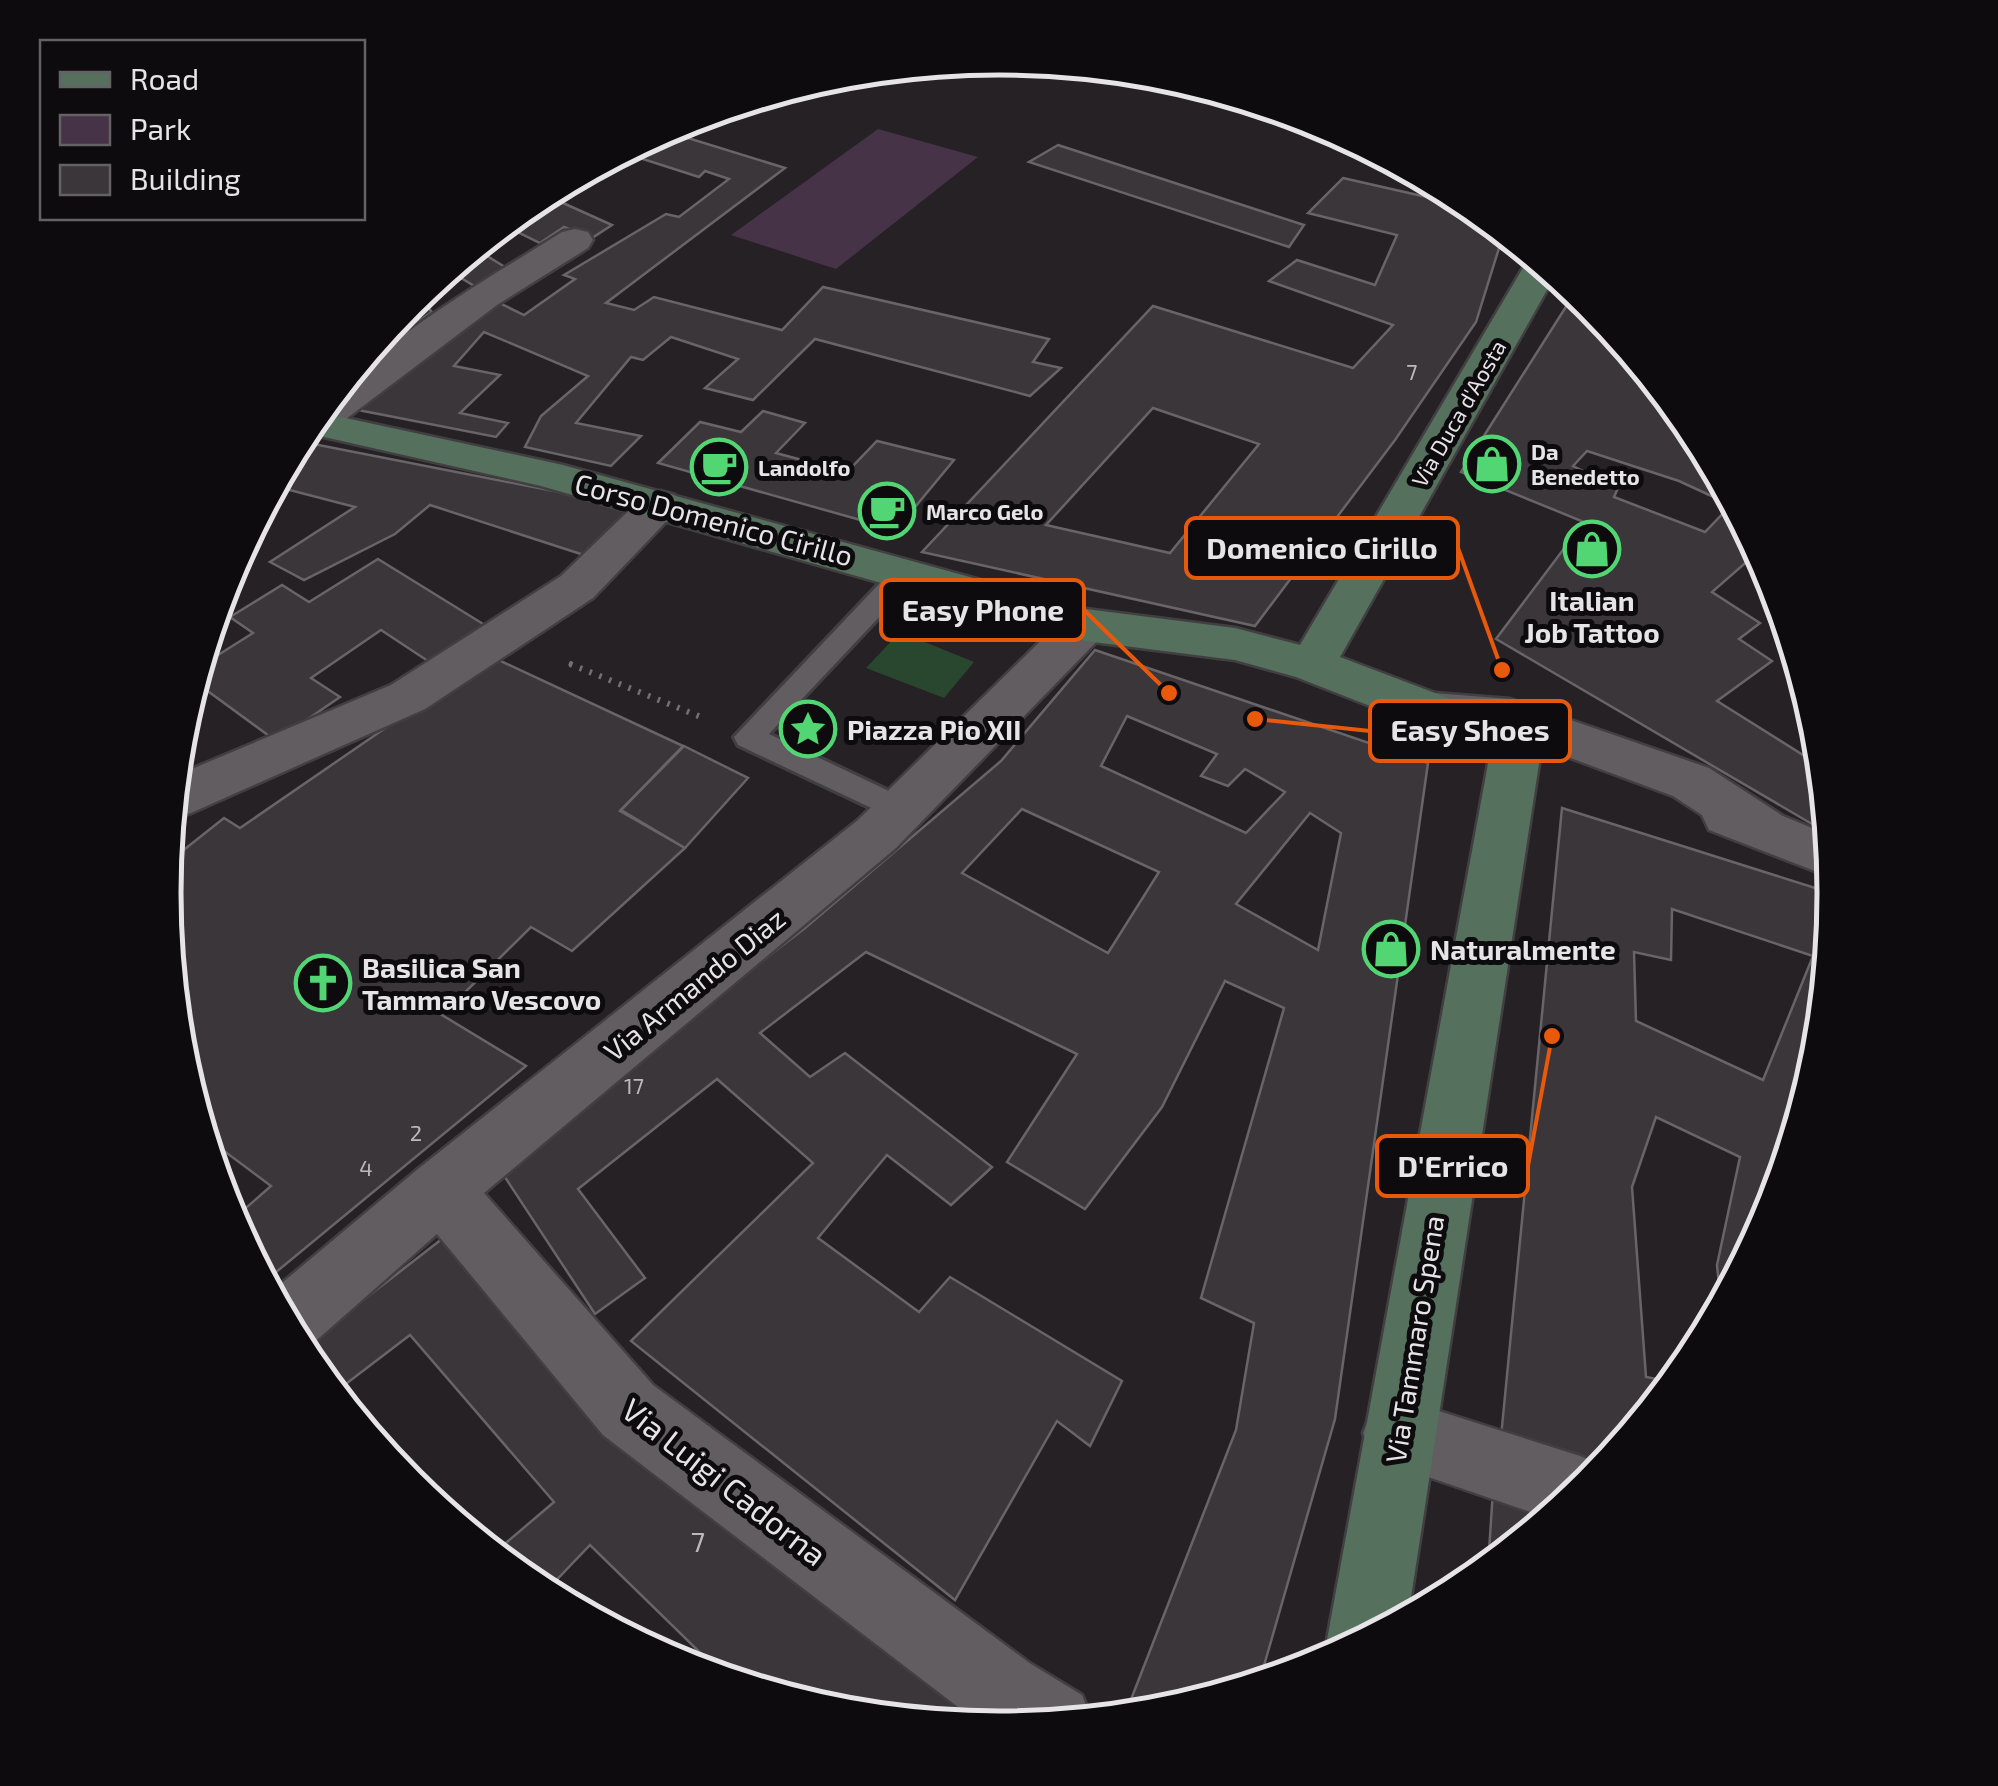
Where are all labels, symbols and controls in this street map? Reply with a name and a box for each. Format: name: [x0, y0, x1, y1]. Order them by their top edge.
legend: [40, 40, 365, 220]
text: Road: [130, 60, 199, 96]
text: Park: [130, 110, 191, 146]
text: Building: [130, 160, 241, 196]
street label: Via Duca d'Aosta: [1406, 335, 1510, 491]
house number: 7: [1406, 358, 1418, 384]
shop icon: Da Benedetto: [1462, 434, 1522, 494]
cafe icon: Landolfo: [689, 437, 749, 497]
place label: Da Benedetto: [1531, 438, 1640, 489]
place label: Landolfo: [758, 454, 850, 480]
street label: Corso Domenico Cirillo: [571, 466, 857, 572]
cafe icon: Marco Gelo: [857, 481, 917, 541]
place label: Marco Gelo: [926, 498, 1044, 524]
callout: Domenico Cirillo: [1186, 518, 1458, 578]
shop icon: Italian Job Tattoo: [1562, 519, 1622, 579]
text: Domenico Cirillo: [1206, 529, 1438, 565]
callout: Easy Phone: [881, 580, 1084, 640]
place label: Italian Job Tattoo: [1524, 583, 1660, 649]
text: Easy Phone: [902, 591, 1064, 628]
place icon: Piazza Pio XII: [778, 699, 838, 759]
callout: Easy Shoes: [1370, 701, 1570, 761]
text: Easy Shoes: [1390, 711, 1550, 748]
place label: Piazza Pio XII: [847, 712, 1021, 746]
street label: Via Armando Diaz: [597, 901, 791, 1067]
shop icon: Naturalmente: [1361, 919, 1421, 979]
place label: Naturalmente: [1430, 932, 1616, 966]
place label: Basilica San Tammaro Vescovo: [362, 950, 601, 1016]
church icon: Basilica San Tammaro Vescovo: [293, 953, 353, 1013]
house number: 17: [624, 1072, 644, 1098]
house number: 2: [410, 1119, 422, 1145]
callout: D'Errico: [1377, 1136, 1528, 1196]
text: D'Errico: [1398, 1147, 1508, 1183]
house number: 4: [359, 1154, 373, 1180]
street label: Via Tammaro Spena: [1378, 1213, 1450, 1465]
street label: Via Luigi Cadorna: [615, 1389, 835, 1573]
house number: 7: [691, 1524, 705, 1558]

